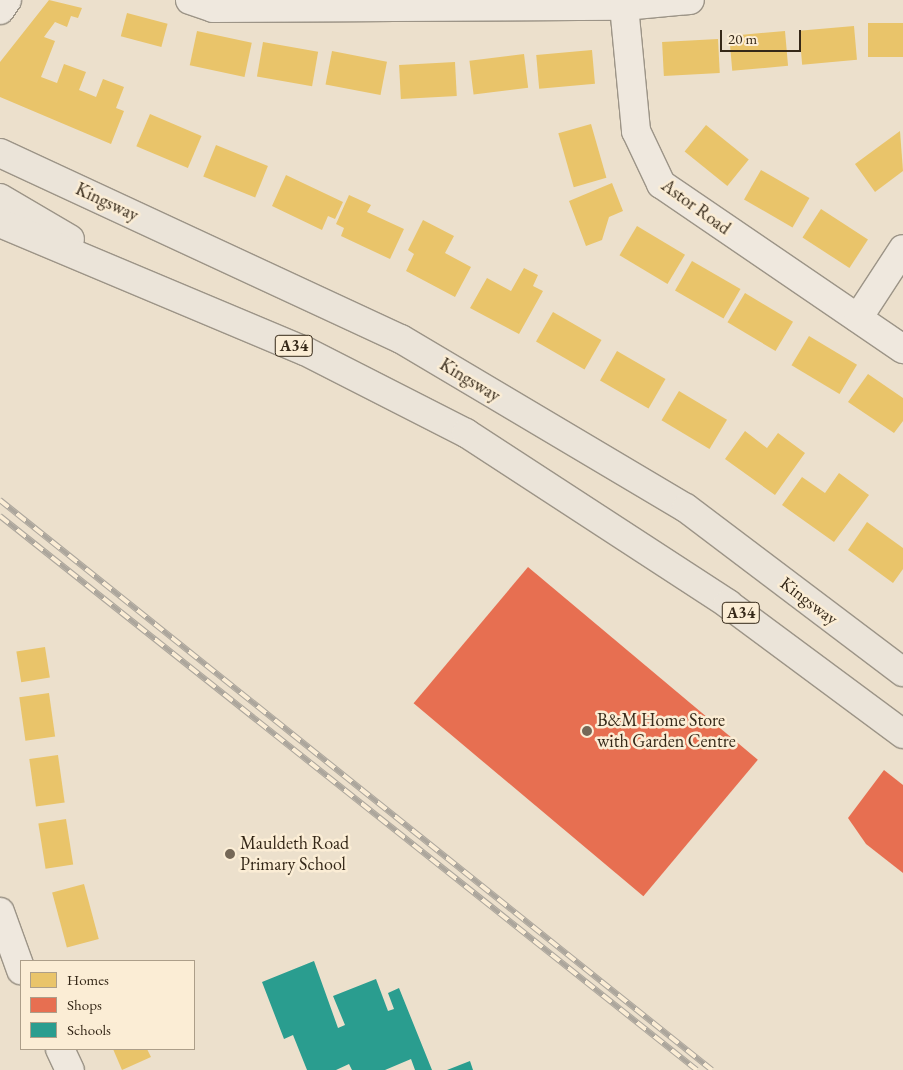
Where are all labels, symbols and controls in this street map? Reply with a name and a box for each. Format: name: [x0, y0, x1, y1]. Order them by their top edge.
scale bar: [723, 20, 804, 52]
text: 20 m: [728, 29, 757, 48]
street label: Astor Road: [657, 175, 735, 239]
street label: Kingsway: [72, 178, 142, 226]
road number: A34: [274, 332, 314, 360]
street label: Kingsway: [436, 354, 504, 406]
street label: Kingsway: [776, 572, 842, 630]
road number: A34: [721, 600, 761, 626]
place label: B&M Home Store with Garden Centre: [597, 710, 736, 752]
marker: B&M Home Store with Garden Centre: [581, 725, 593, 737]
place label: Mauldeth Road Primary School: [240, 833, 349, 876]
marker: Mauldeth Road Primary School: [224, 848, 236, 860]
legend: [20, 960, 195, 1050]
text: Homes: [67, 970, 109, 989]
text: Shops: [67, 995, 102, 1014]
text: Schools: [67, 1020, 111, 1039]

